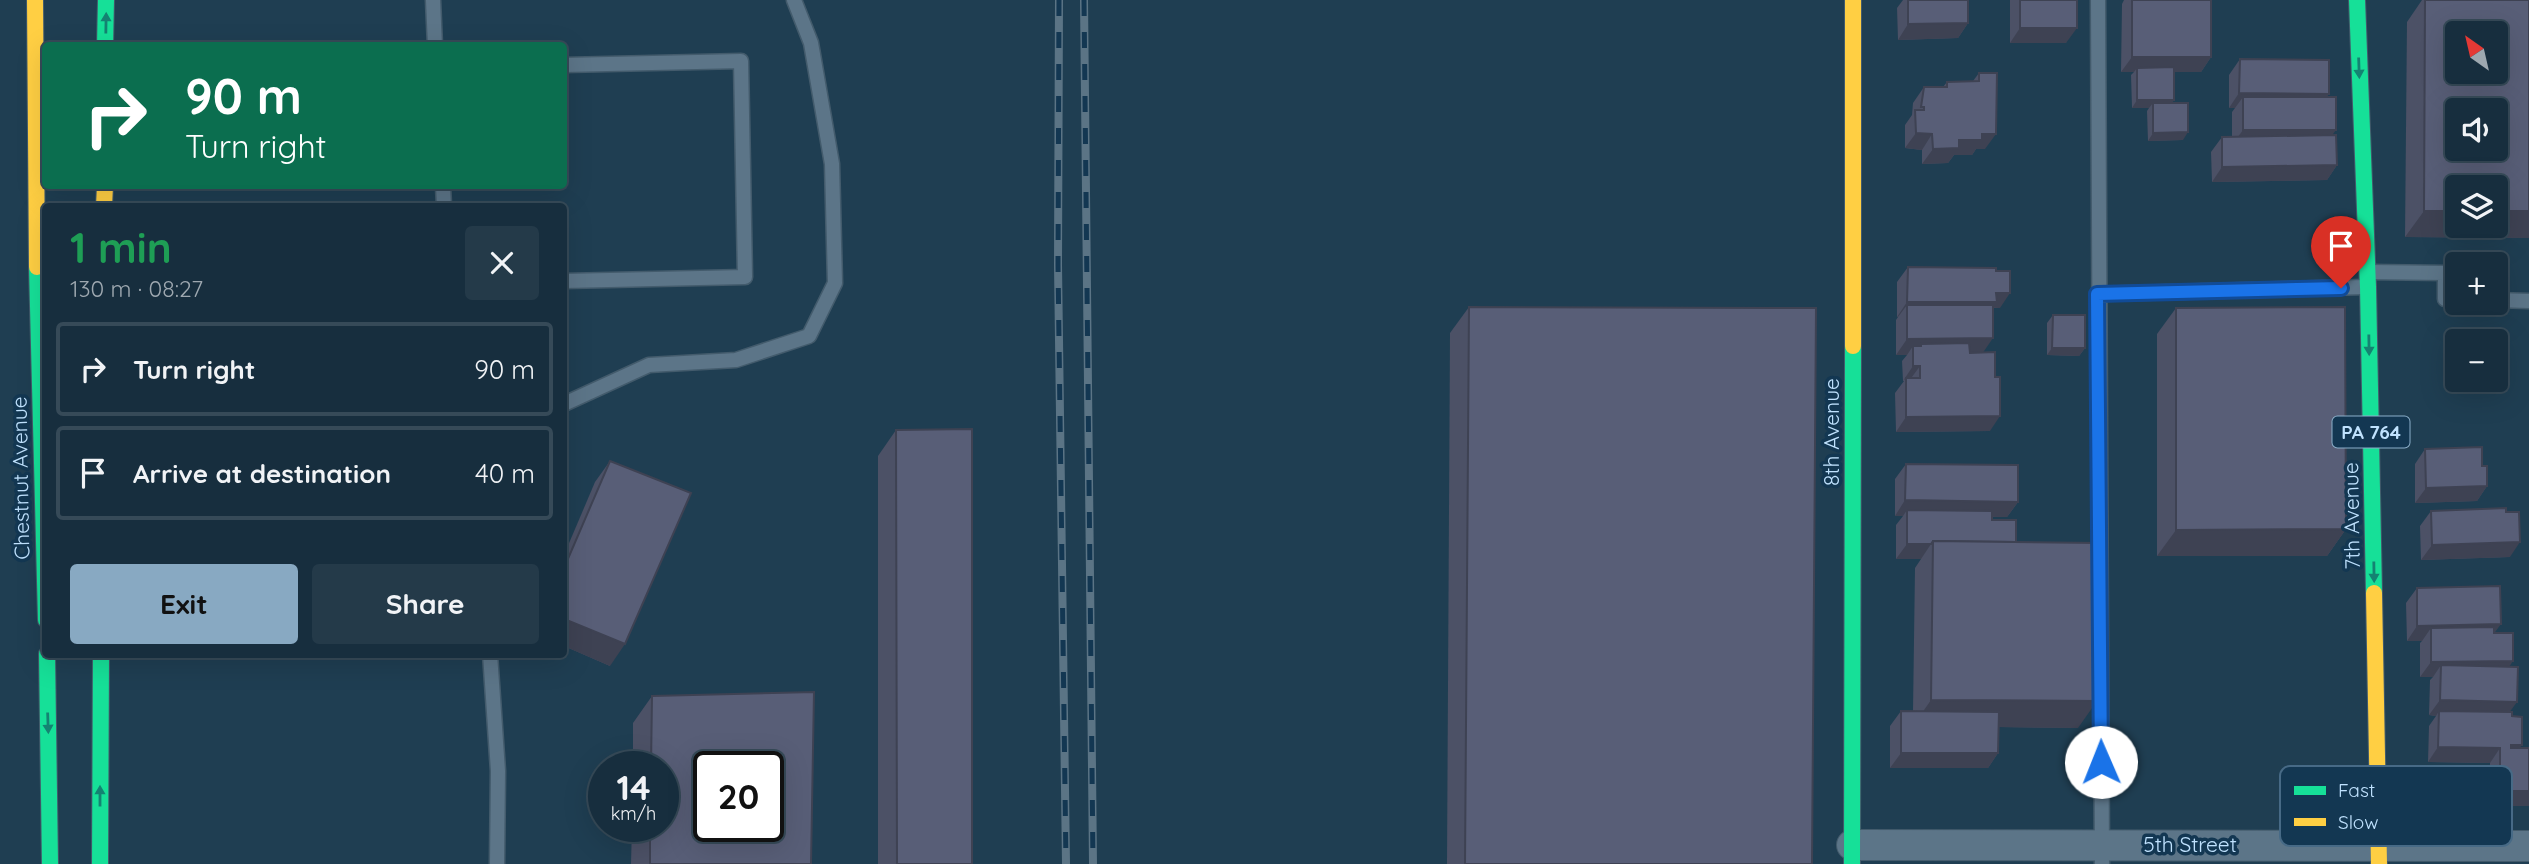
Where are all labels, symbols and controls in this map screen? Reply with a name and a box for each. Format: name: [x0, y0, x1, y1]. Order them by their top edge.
one-way arrow: [100, 12, 111, 34]
north arrow: [2445, 21, 2508, 84]
map controls: [2445, 21, 2508, 392]
one-way arrow: [2354, 57, 2365, 79]
text: 90 m: [185, 65, 302, 126]
icon: right: [70, 70, 161, 161]
button: sound: [2445, 98, 2508, 161]
text: Turn right: [185, 126, 326, 166]
button: layers: [2445, 175, 2508, 238]
pin: [2311, 216, 2371, 288]
text: 1 min: [70, 221, 172, 274]
button: close: [465, 226, 539, 300]
icon: arrive: [2322, 227, 2360, 265]
button: +: [2445, 252, 2508, 315]
text: 130 m · 08:27: [70, 274, 203, 303]
button: −: [2445, 329, 2508, 392]
one-way arrow: [2364, 334, 2375, 356]
icon: right: [74, 350, 112, 388]
text: Turn right: [133, 353, 255, 386]
text: 90 m: [474, 353, 535, 386]
street label: 8th Avenue: [1818, 378, 1844, 486]
street label: Chestnut Avenue: [6, 396, 34, 560]
road number: PA 764: [2332, 416, 2410, 448]
icon: arrive: [74, 454, 112, 492]
text: Arrive at destination: [133, 457, 391, 490]
text: 40 m: [475, 457, 535, 490]
street label: 7th Avenue: [2337, 462, 2365, 570]
one-way arrow: [2368, 561, 2380, 583]
button: Exit: [70, 564, 298, 644]
button: Share: [312, 564, 539, 644]
one-way arrow: [43, 712, 54, 734]
position arrow: [2064, 725, 2138, 799]
speed limit sign: 20: [693, 751, 784, 842]
text: 14: [616, 765, 651, 809]
legend: [2280, 766, 2512, 846]
text: Fast: [2338, 778, 2375, 802]
one-way arrow: [94, 785, 106, 807]
text: km/h: [611, 802, 656, 825]
text: Slow: [2338, 810, 2379, 834]
street label: 5th Street: [2143, 831, 2237, 857]

